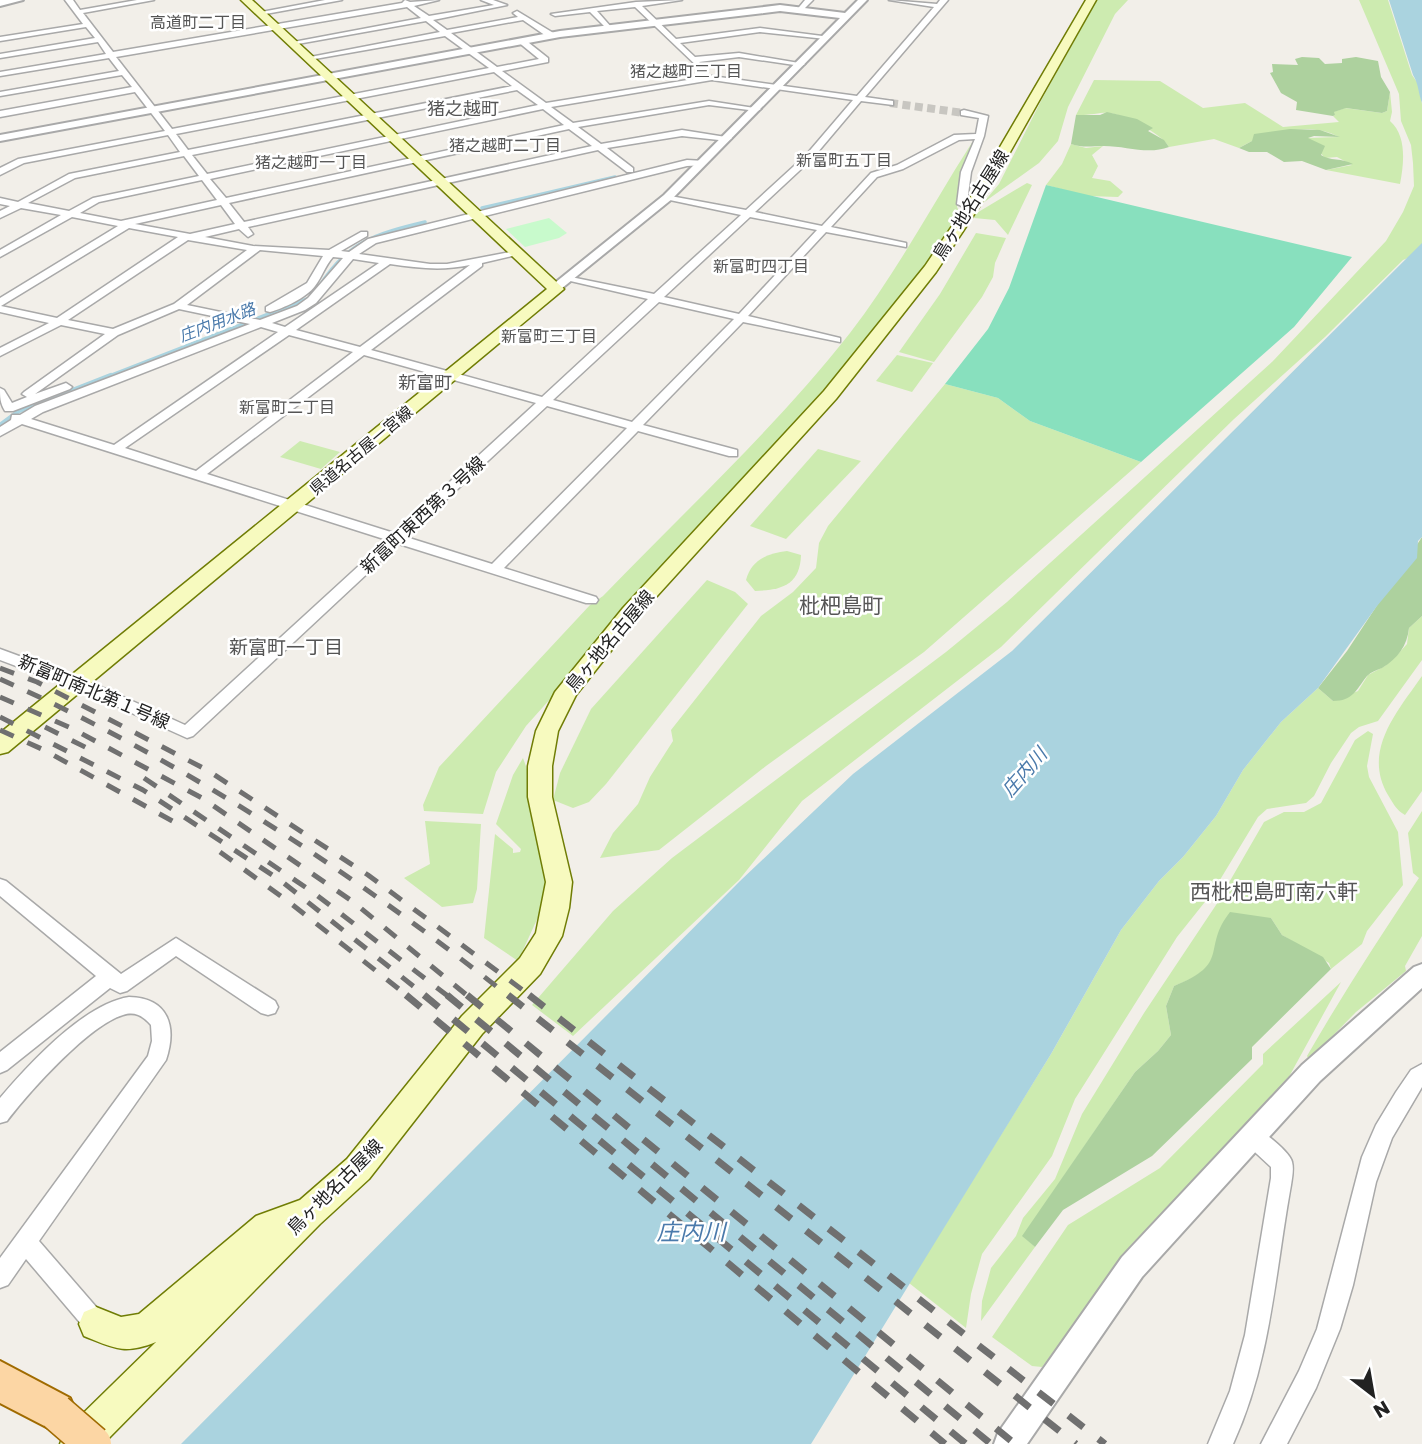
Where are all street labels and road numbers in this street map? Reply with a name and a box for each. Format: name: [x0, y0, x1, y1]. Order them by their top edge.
street label: 鳥ヶ地名古屋線: [927, 145, 1015, 265]
street label: 県道名古屋一宮線: [305, 400, 418, 500]
street label: 新富町東西第３号線: [355, 450, 490, 579]
street label: 鳥ヶ地名古屋線: [560, 584, 660, 697]
street label: 新富町南北第１号線: [15, 648, 174, 735]
street label: 鳥ヶ地名古屋線: [281, 1133, 388, 1240]

